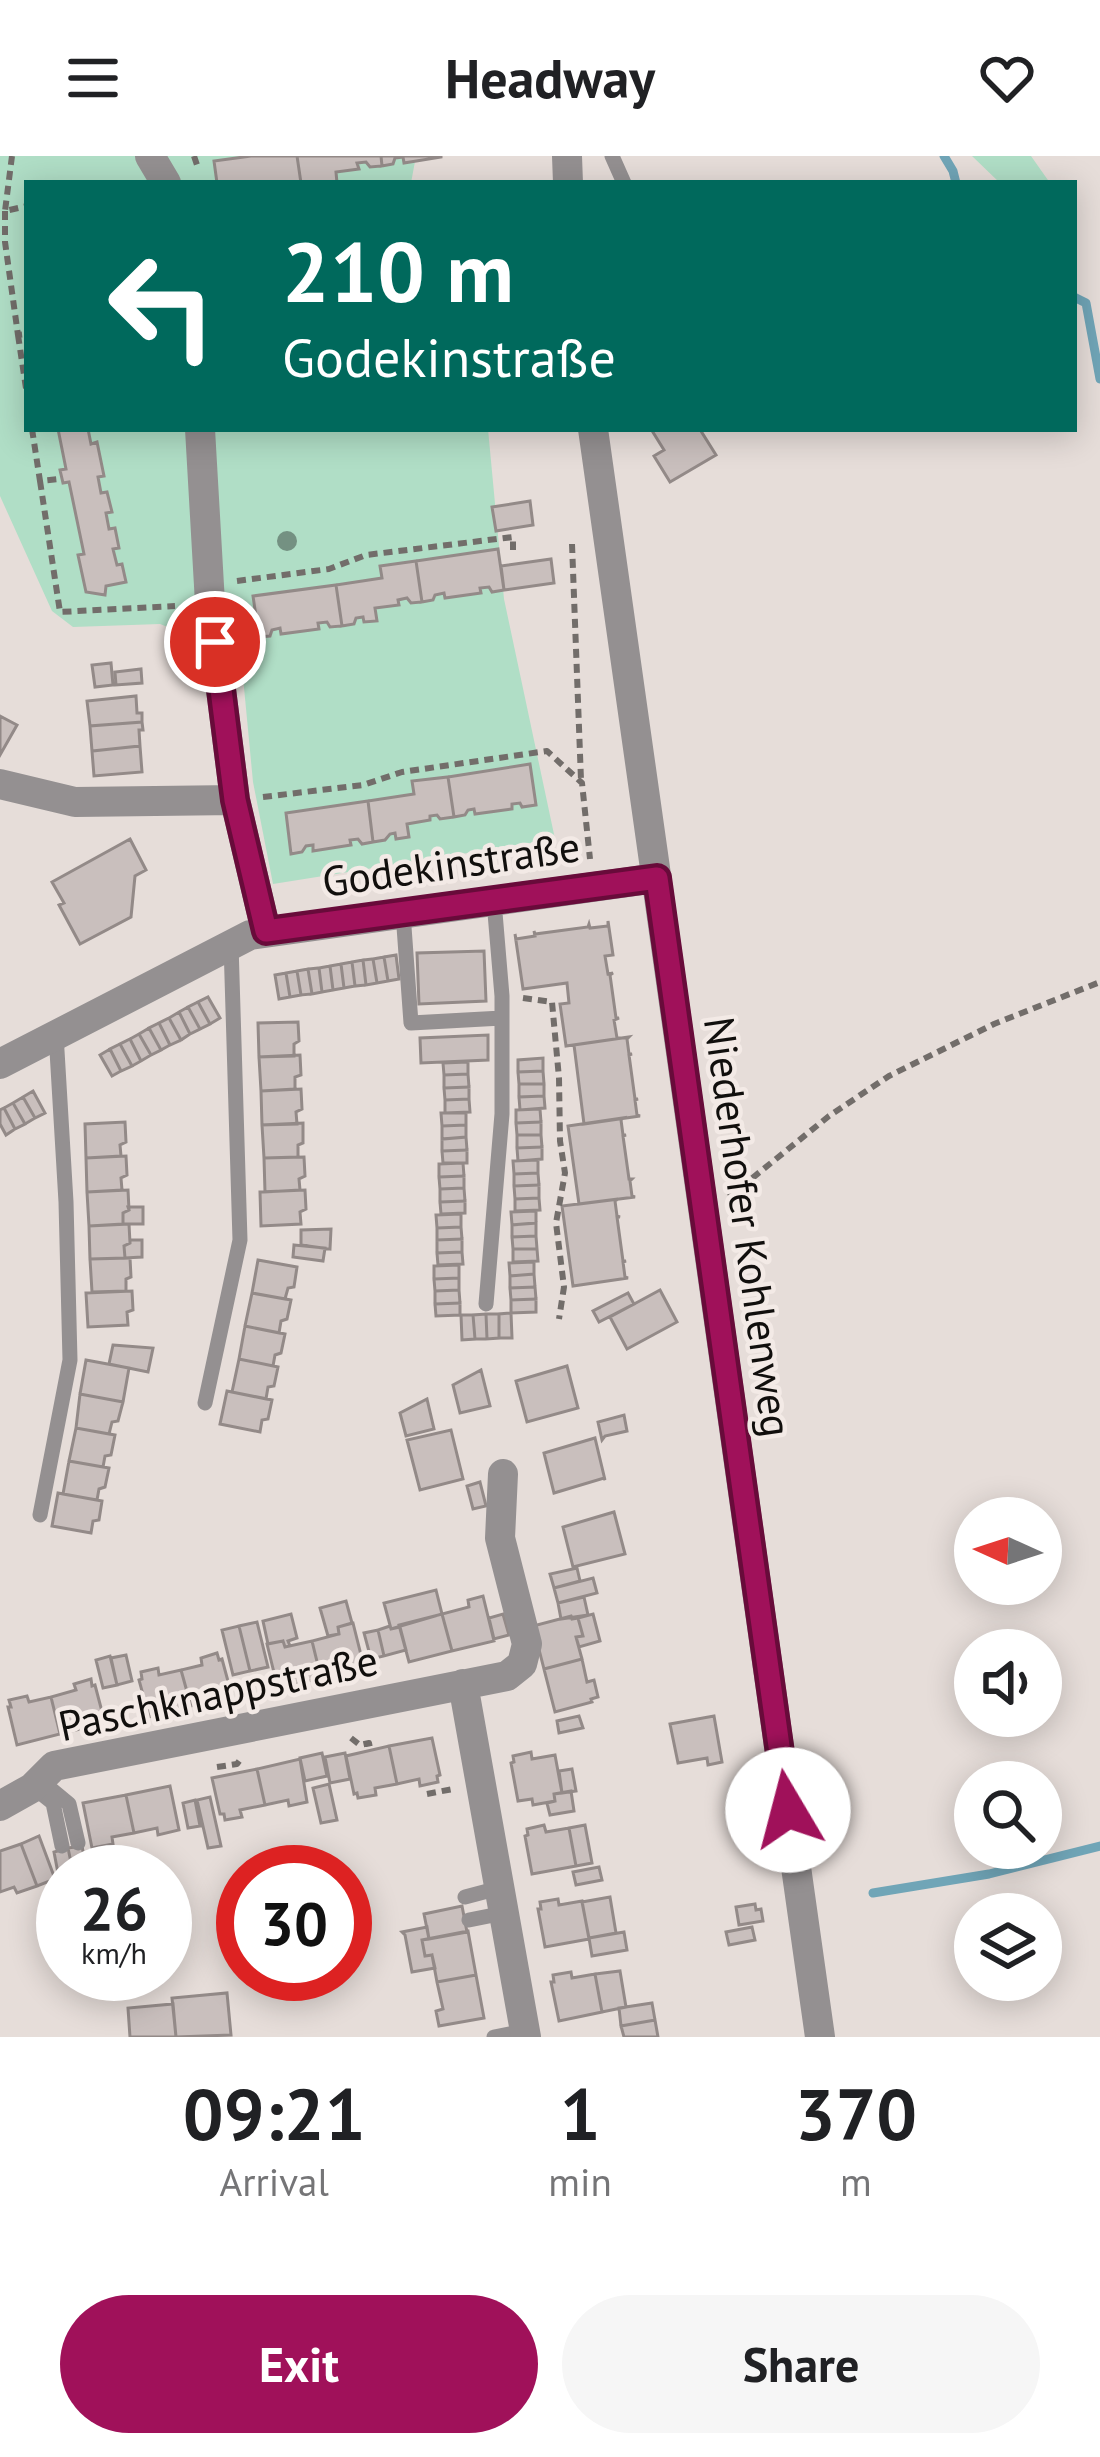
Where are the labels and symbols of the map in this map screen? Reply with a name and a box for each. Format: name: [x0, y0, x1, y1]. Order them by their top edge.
pin: [164, 591, 266, 693]
street label: Godekinstraße: [318, 818, 583, 909]
street label: Niederhofer Kohlenweg: [692, 1013, 805, 1440]
north arrow: [954, 1497, 1062, 1605]
street label: Paschknappstraße: [53, 1632, 383, 1753]
position arrow: [725, 1747, 851, 1873]
speed limit sign: 30: [216, 1845, 372, 2001]

